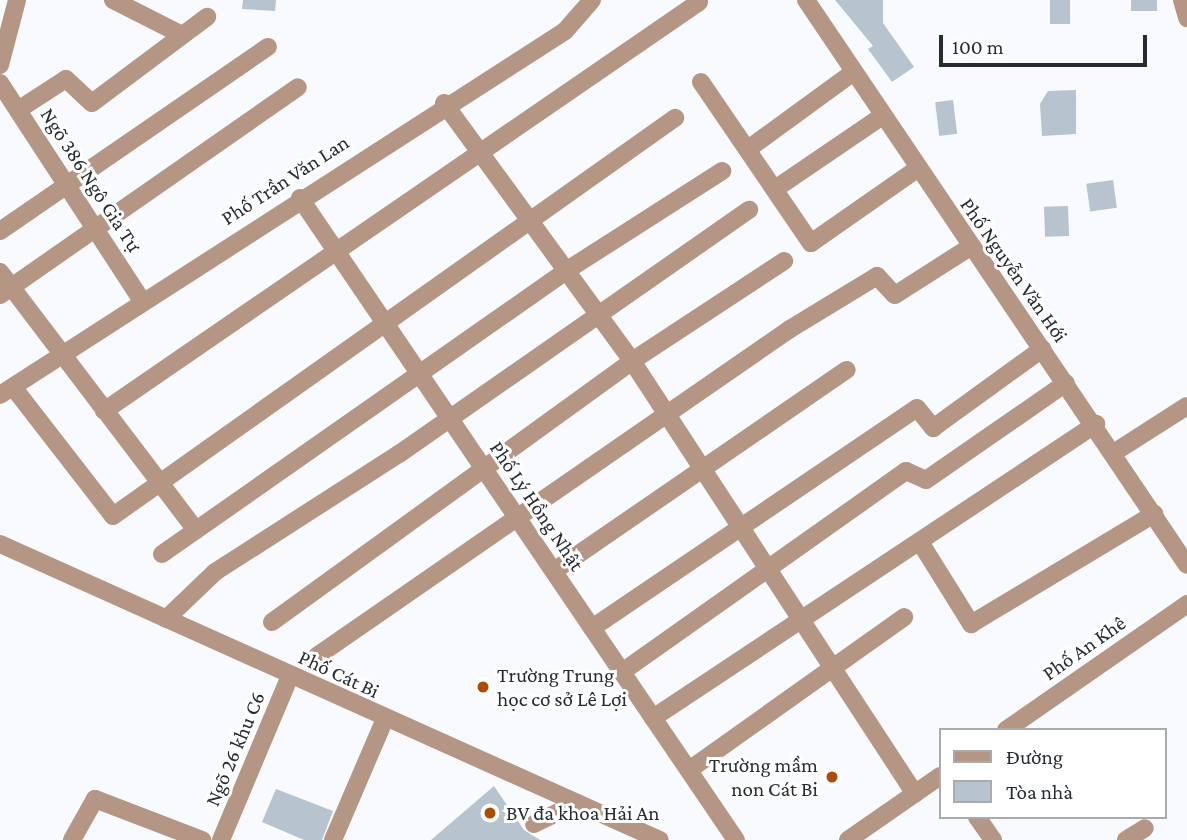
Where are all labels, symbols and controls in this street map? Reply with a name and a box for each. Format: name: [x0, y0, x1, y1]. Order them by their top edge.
scale bar: [942, 21, 1150, 65]
text: 100 m: [952, 35, 1004, 59]
street label: Ngõ 386 Ngô Gia Tự: [35, 103, 147, 257]
street label: Phố Trần Văn Lan: [216, 129, 354, 231]
street label: Phố Nguyễn Văn Hới: [955, 193, 1073, 347]
street label: Phố Lý Hồng Nhật: [484, 436, 590, 576]
street label: Phố An Khê: [1037, 610, 1131, 686]
street label: Phố Cát Bi: [295, 644, 383, 704]
place label: Trường Trung học cơ sở Lê Lợi: [497, 662, 627, 712]
marker: Trường Trung học cơ sở Lê Lợi: [475, 679, 491, 695]
street label: Ngõ 26 khu C6: [200, 688, 270, 810]
legend: [939, 728, 1166, 819]
text: Đường: [1006, 745, 1063, 769]
place label: Trường mầm non Cát Bi: [709, 752, 818, 802]
marker: Trường mầm non Cát Bi: [824, 769, 840, 785]
text: Tòa nhà: [1006, 780, 1073, 804]
place label: BV đa khoa Hải An: [506, 800, 660, 826]
marker: BV đa khoa Hải An: [480, 803, 500, 823]

